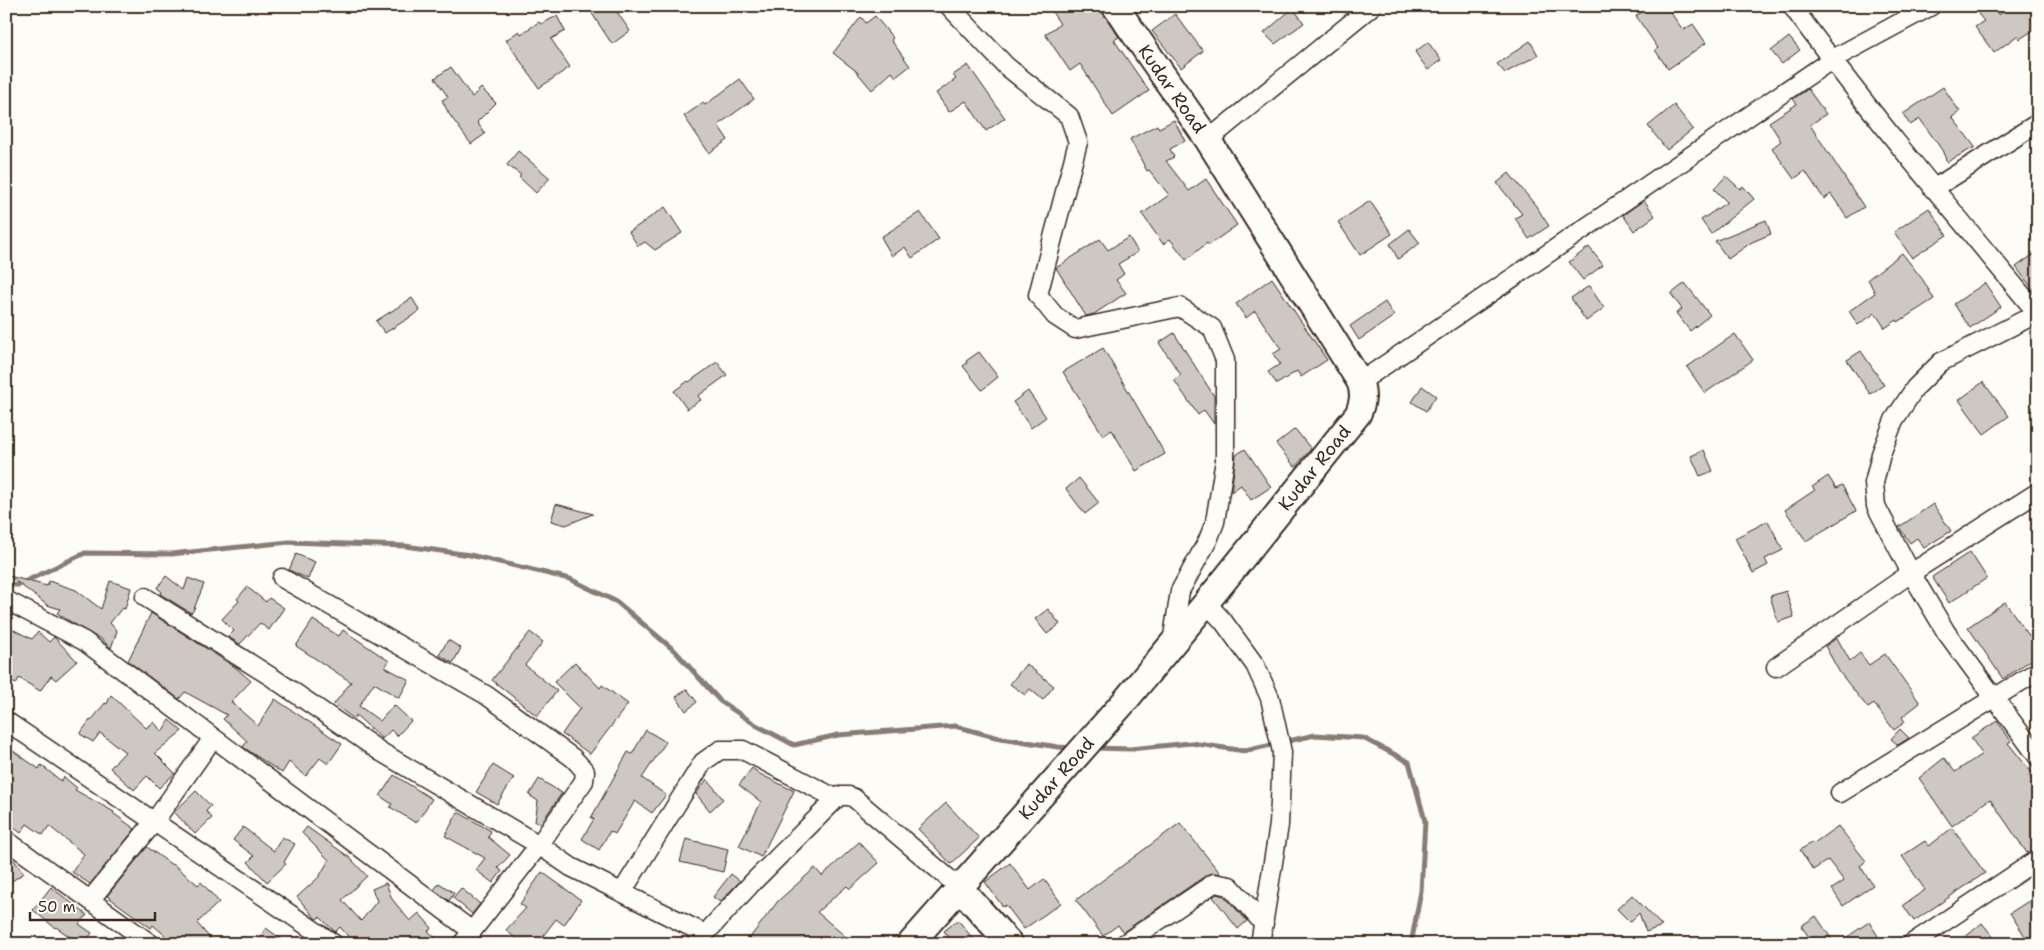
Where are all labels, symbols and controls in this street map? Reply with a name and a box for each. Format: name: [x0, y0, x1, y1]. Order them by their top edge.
street label: Kudar Road: [1133, 40, 1211, 138]
street label: Kudar Road: [1273, 420, 1356, 516]
street label: Kudar Road: [1013, 732, 1100, 825]
scale bar: [30, 890, 155, 922]
text: 50 m: [38, 897, 76, 917]

